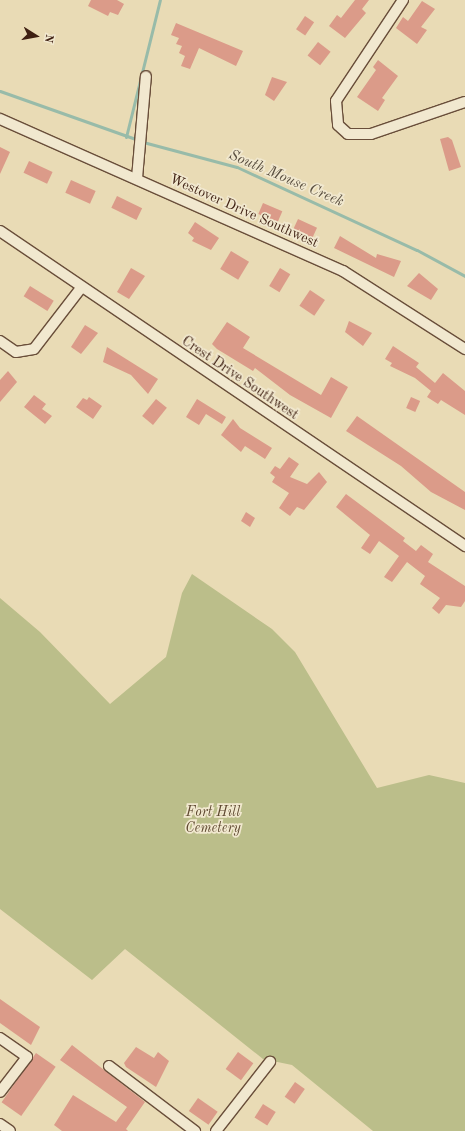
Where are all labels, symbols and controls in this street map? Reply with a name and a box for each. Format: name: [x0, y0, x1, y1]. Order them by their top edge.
north arrow: [16, 16, 56, 56]
text: N: [42, 33, 54, 44]
water label: South Mouse Creek: [226, 147, 346, 211]
street label: Westover Drive Southwest: [167, 171, 321, 251]
street label: Crest Drive Southwest: [178, 333, 302, 423]
park label: Fort Hill Cemetery: [185, 804, 241, 836]

